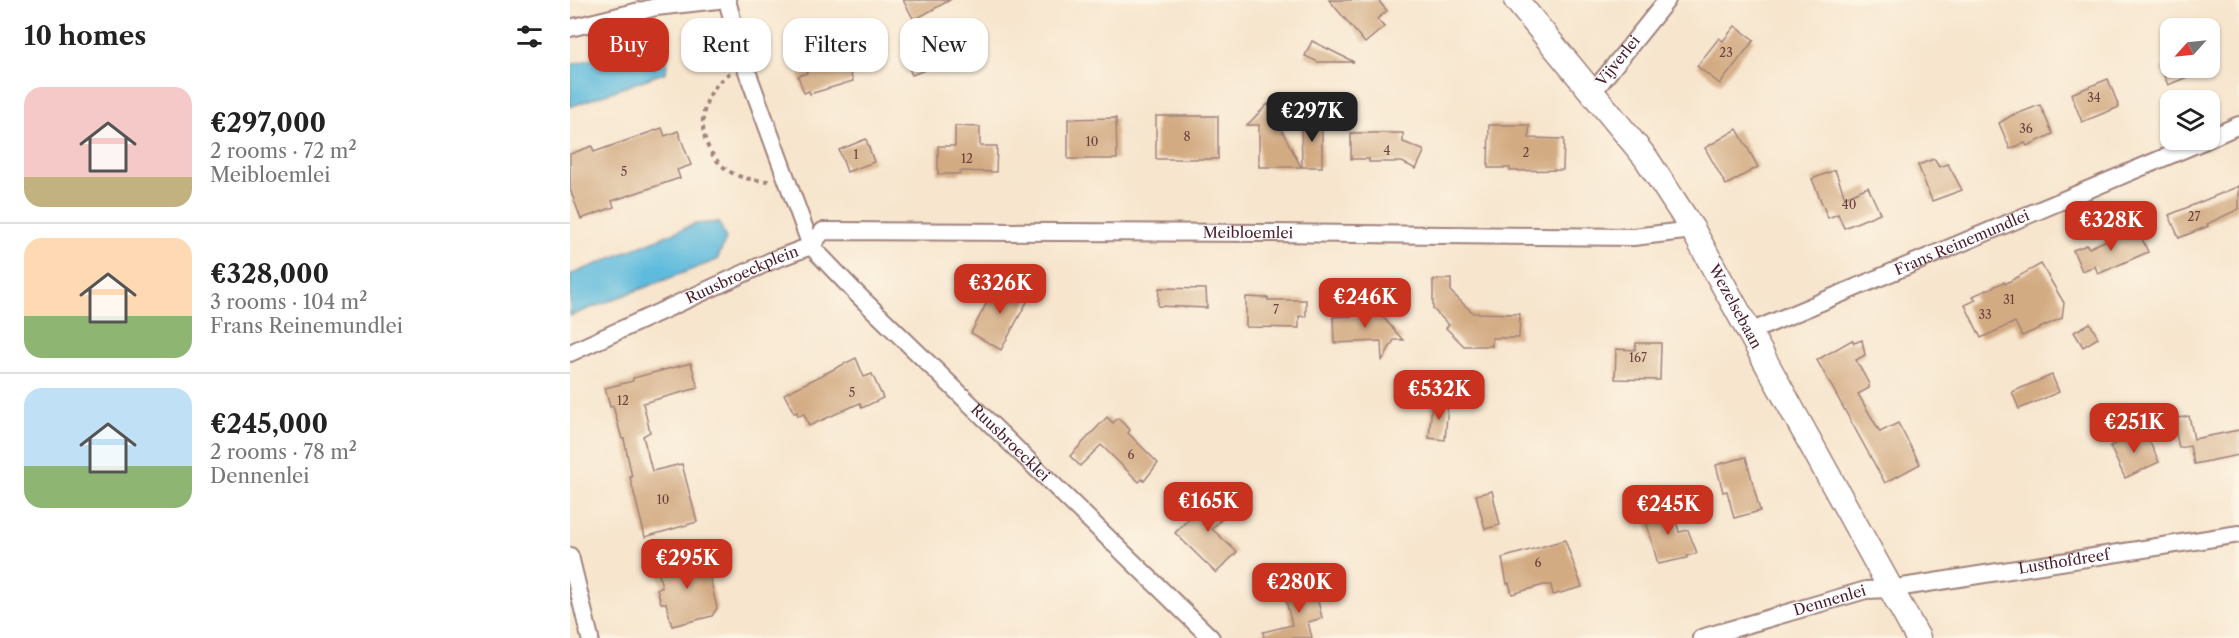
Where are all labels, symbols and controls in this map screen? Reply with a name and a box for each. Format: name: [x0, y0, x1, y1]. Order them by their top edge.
chip: Buy: [588, 18, 669, 72]
chip: Rent: [681, 18, 771, 72]
chip: Filters: [783, 18, 888, 72]
chip: New: [900, 18, 988, 72]
north arrow: [2160, 18, 2220, 78]
map controls: [2160, 18, 2220, 150]
text: 10 homes: [24, 20, 146, 52]
icon: filters: [513, 20, 546, 53]
street label: Vijverlei: [1591, 31, 1644, 90]
house number: 23: [1719, 45, 1733, 60]
house number: 34: [2087, 90, 2101, 105]
button: layers: [2160, 90, 2220, 150]
pin: €297K: [1270, 92, 1354, 143]
text: €297K: [1281, 99, 1343, 123]
text: €297,000: [210, 107, 326, 139]
icon: home: [72, 111, 144, 183]
house number: 36: [2019, 121, 2033, 136]
house number: 8: [1183, 129, 1191, 144]
house number: 10: [1086, 134, 1098, 149]
text: 2 rooms · 72 m²: [210, 139, 357, 163]
house number: 4: [1384, 143, 1391, 158]
house number: 2: [1523, 145, 1530, 160]
house number: 1: [853, 147, 859, 162]
house number: 12: [961, 151, 973, 166]
text: Meibloemlei: [210, 163, 330, 187]
house number: 5: [621, 164, 627, 179]
house number: 40: [1842, 197, 1856, 212]
pin: €328K: [2069, 201, 2153, 252]
street label: Frans Reinemundlei: [1891, 205, 2033, 279]
text: €328K: [2079, 208, 2143, 232]
house number: 27: [2188, 209, 2200, 224]
street label: Meibloemlei: [1203, 223, 1294, 242]
street label: Ruusbroeckplein: [682, 241, 801, 308]
text: €328,000: [210, 258, 329, 290]
street label: Wezelsebaan: [1704, 260, 1767, 352]
icon: home: [72, 262, 144, 334]
pin: €326K: [958, 264, 1042, 315]
text: €326K: [968, 271, 1032, 295]
pin: €246K: [1323, 278, 1407, 329]
text: €246K: [1333, 285, 1397, 309]
text: 3 rooms · 104 m²: [210, 290, 367, 314]
house number: 31: [2003, 292, 2015, 307]
house number: 7: [1273, 302, 1279, 317]
house number: 33: [1978, 307, 1992, 322]
text: Frans Reinemundlei: [210, 314, 403, 338]
house number: 167: [1629, 350, 1647, 365]
pin: €532K: [1397, 370, 1481, 421]
text: €532K: [1408, 377, 1470, 401]
house number: 5: [849, 385, 855, 400]
house number: 12: [617, 393, 629, 408]
street label: Ruusbroecklei: [967, 400, 1054, 485]
pin: €251K: [2092, 403, 2176, 454]
text: €245,000: [210, 408, 328, 440]
text: €251K: [2104, 410, 2164, 434]
icon: home: [72, 412, 144, 484]
text: 2 rooms · 78 m²: [210, 440, 357, 464]
house number: 6: [1127, 447, 1135, 462]
text: Dennenlei: [210, 464, 309, 488]
pin: €165K: [1166, 482, 1250, 533]
pin: €245K: [1626, 485, 1710, 536]
text: €165K: [1178, 489, 1238, 513]
house number: 10: [657, 492, 669, 507]
text: €245K: [1636, 492, 1700, 516]
pin: €295K: [645, 539, 729, 590]
street label: Lusthofdreef: [2017, 544, 2112, 578]
text: €295K: [655, 546, 719, 570]
house number: 6: [1534, 555, 1542, 570]
pin: €280K: [1257, 563, 1341, 614]
text: €280K: [1266, 570, 1332, 594]
street label: Dennenlei: [1791, 580, 1868, 620]

